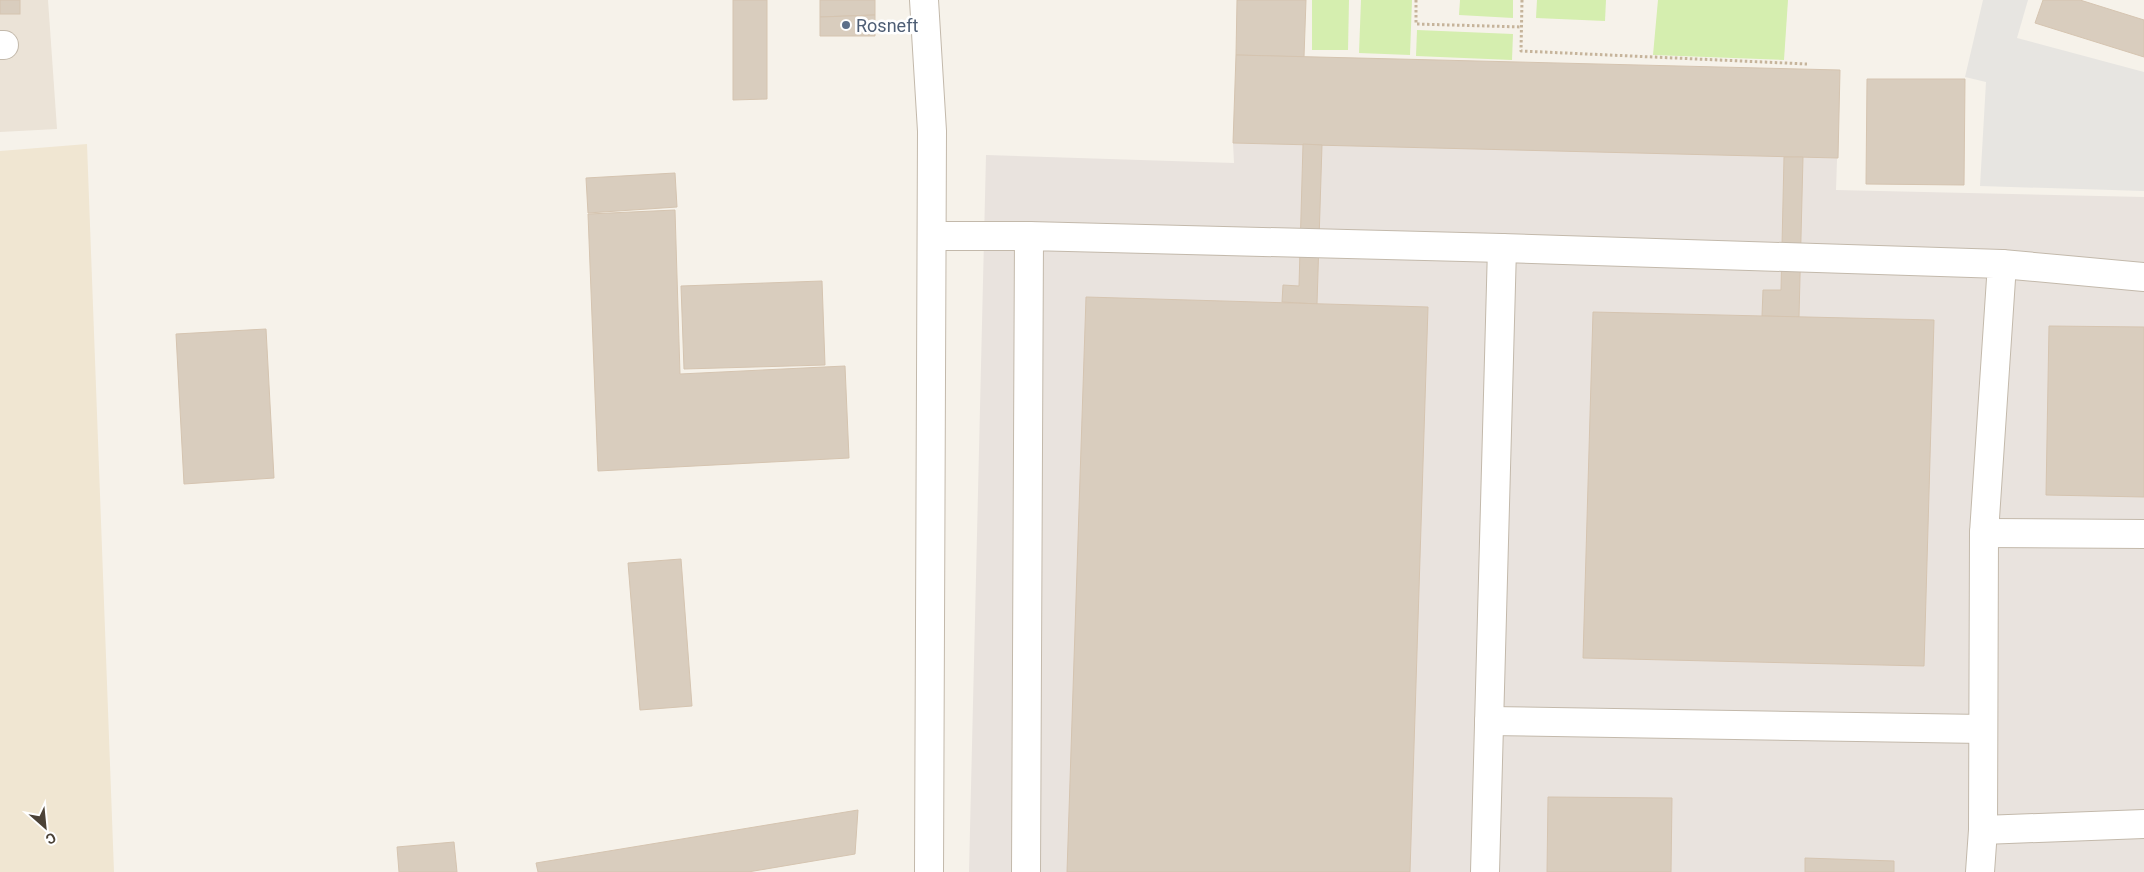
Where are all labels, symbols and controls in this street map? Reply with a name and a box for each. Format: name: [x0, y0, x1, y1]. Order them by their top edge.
place label: Rosneft: [856, 15, 918, 36]
marker: Rosneft: [840, 19, 852, 31]
north arrow: [20, 802, 70, 852]
text: С: [43, 829, 59, 848]

